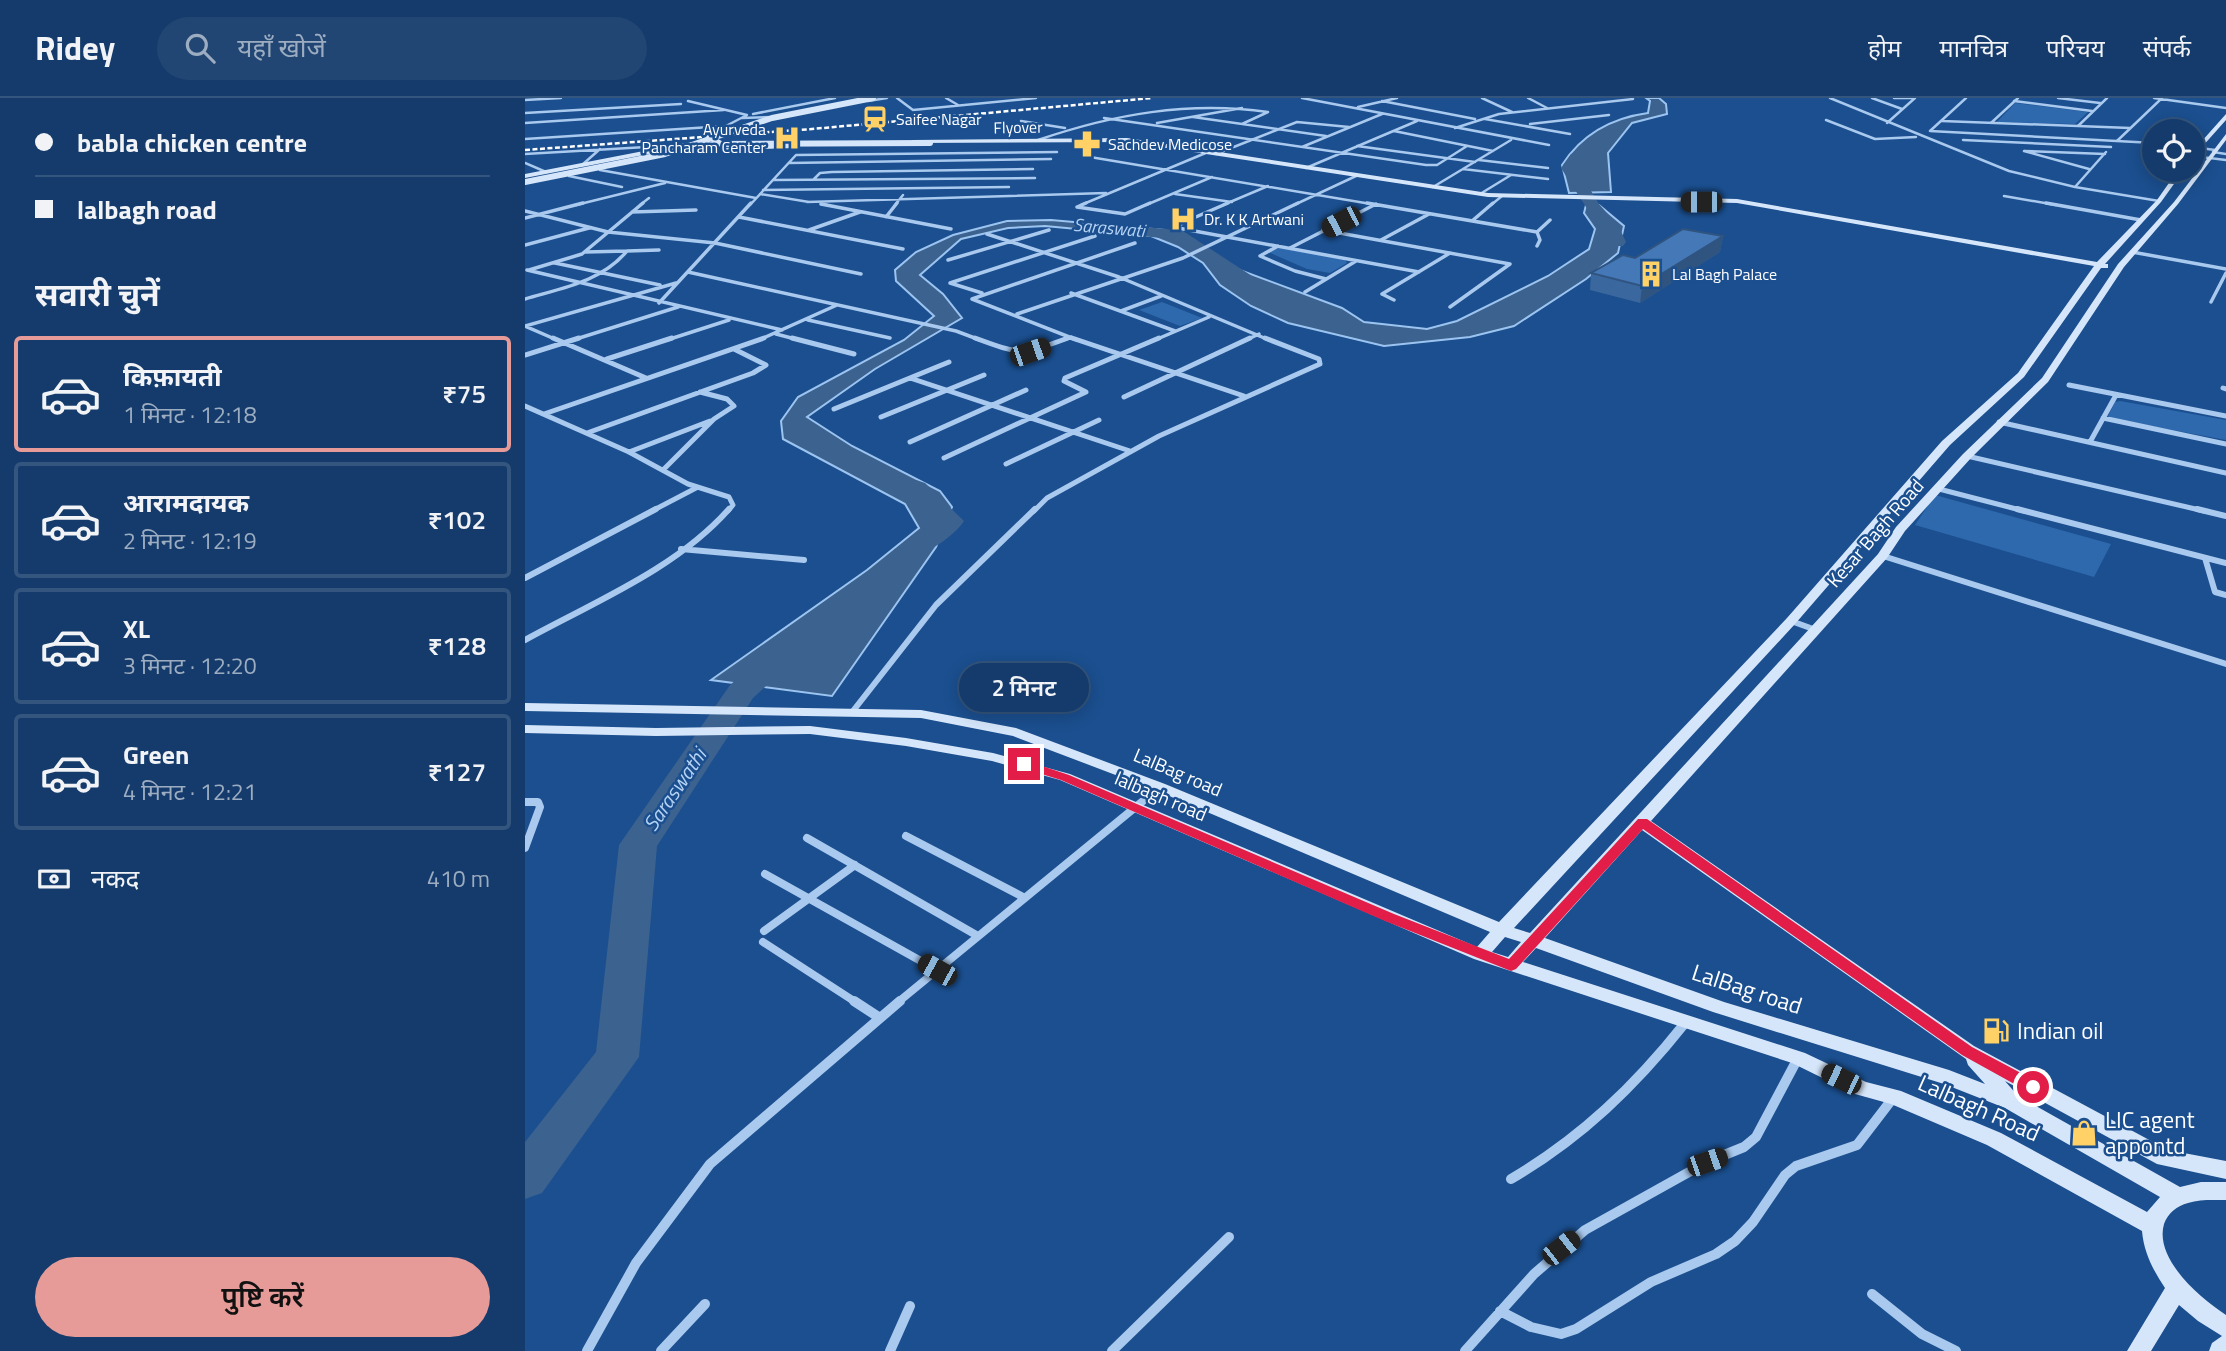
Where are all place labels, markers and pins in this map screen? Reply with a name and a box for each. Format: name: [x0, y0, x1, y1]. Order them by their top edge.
station icon: Saifee Nagar: [860, 104, 890, 134]
place label: Saifee Nagar: [896, 107, 982, 131]
place label: Ayurveda Pancharam Center: [642, 117, 766, 159]
hospital icon: Ayurveda Pancharam Center: [772, 123, 802, 153]
pharmacy icon: Sachdev Medicose: [1072, 129, 1102, 159]
place label: Sachdev Medicose: [1108, 132, 1232, 156]
hospital icon: Dr. K K Artwani: [1168, 204, 1198, 234]
place label: Dr. K K Artwani: [1204, 207, 1304, 231]
building icon: Lal Bagh Palace: [1636, 259, 1666, 289]
place label: Lal Bagh Palace: [1672, 262, 1777, 286]
place label: Indian oil: [2017, 1013, 2104, 1048]
fuel station icon: Indian oil: [1981, 1016, 2011, 1046]
place label: LIC agent appontd: [2105, 1102, 2195, 1163]
shop icon: LIC agent appontd: [2069, 1118, 2099, 1148]

